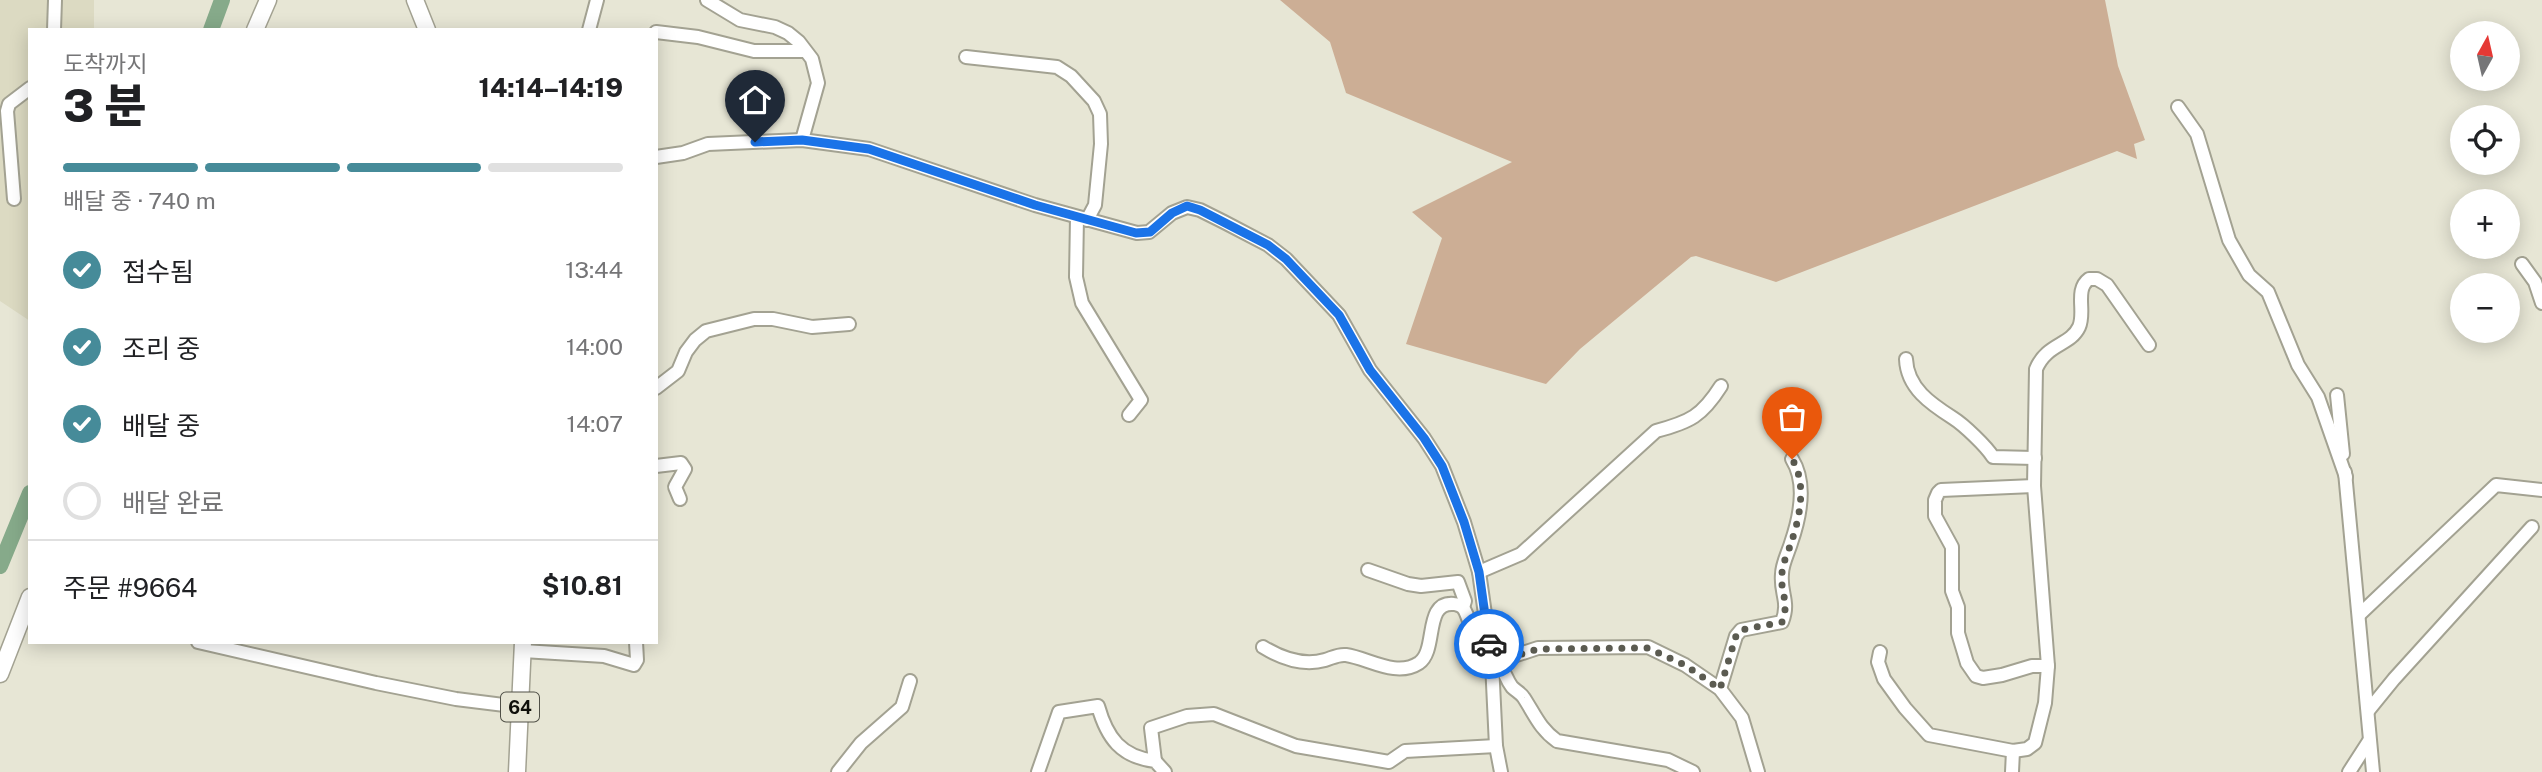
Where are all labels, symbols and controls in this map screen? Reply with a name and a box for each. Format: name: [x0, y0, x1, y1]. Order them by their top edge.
north arrow: [2450, 21, 2520, 91]
map controls: [2450, 21, 2520, 343]
text: 도착까지: [63, 50, 148, 77]
pin: [725, 70, 785, 142]
text: 14:14–14:19: [479, 72, 623, 103]
text: 3 분: [63, 78, 147, 132]
icon: home: [736, 81, 774, 119]
button: locate: [2450, 105, 2520, 175]
text: 배달 중 · 740 m: [63, 187, 216, 214]
button: +: [2450, 189, 2520, 259]
icon: check: [63, 251, 101, 289]
text: 접수됨: [122, 256, 194, 287]
text: 13:44: [565, 256, 623, 283]
button: −: [2450, 273, 2520, 343]
icon: check: [63, 328, 101, 366]
text: 조리 중: [122, 333, 200, 364]
text: 14:00: [566, 333, 623, 360]
pin: [1762, 387, 1822, 459]
icon: bag: [1773, 398, 1811, 436]
icon: check: [63, 405, 101, 443]
text: 배달 중: [122, 410, 200, 441]
text: 14:07: [567, 410, 623, 437]
text: 배달 완료: [122, 487, 224, 518]
text: $10.81: [542, 570, 623, 601]
text: 주문 #9664: [63, 572, 197, 603]
courier: [1454, 609, 1524, 679]
icon: car: [1470, 625, 1508, 663]
road number: 64: [501, 692, 539, 722]

